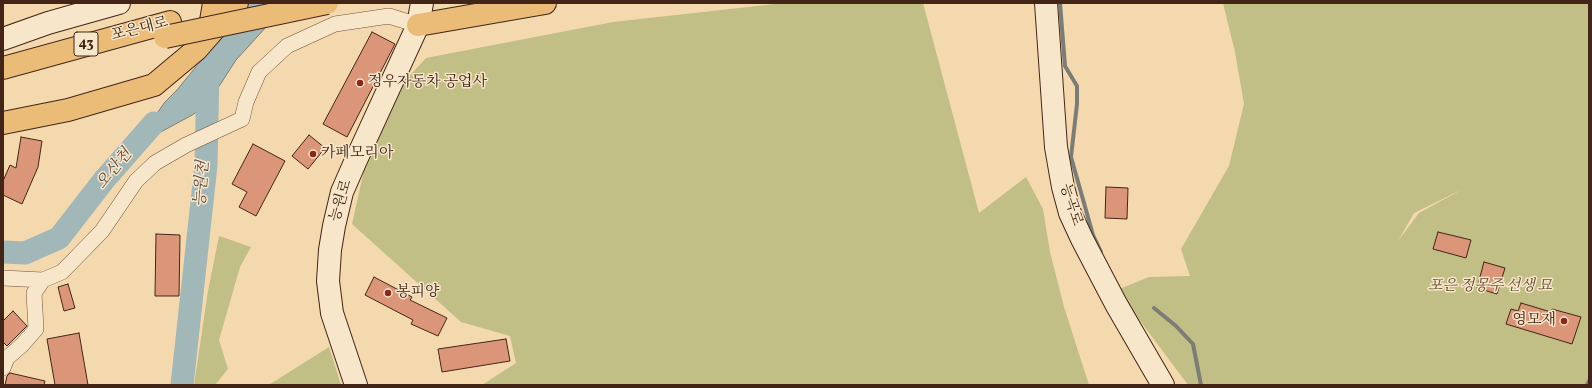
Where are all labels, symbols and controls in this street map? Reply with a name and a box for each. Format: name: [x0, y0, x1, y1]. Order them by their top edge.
street label: 포은대로: [110, 14, 170, 46]
road number: 43: [74, 32, 98, 56]
place label: 정우자동차 공업사: [368, 74, 487, 92]
marker: 정우자동차 공업사: [355, 78, 365, 88]
place label: 카페모리아: [321, 145, 393, 163]
water label: 오산천: [93, 146, 137, 194]
marker: 카페모리아: [308, 149, 318, 159]
water label: 능원천: [191, 160, 215, 208]
street label: 능원로: [327, 178, 357, 224]
street label: 능곡로: [1055, 182, 1085, 228]
park label: 포은 정몽주 선생 묘: [1428, 278, 1552, 296]
place label: 봉피양: [396, 284, 439, 302]
marker: 봉피양: [383, 288, 393, 298]
place label: 영모재: [1513, 312, 1556, 330]
marker: 영모재: [1559, 316, 1569, 326]

